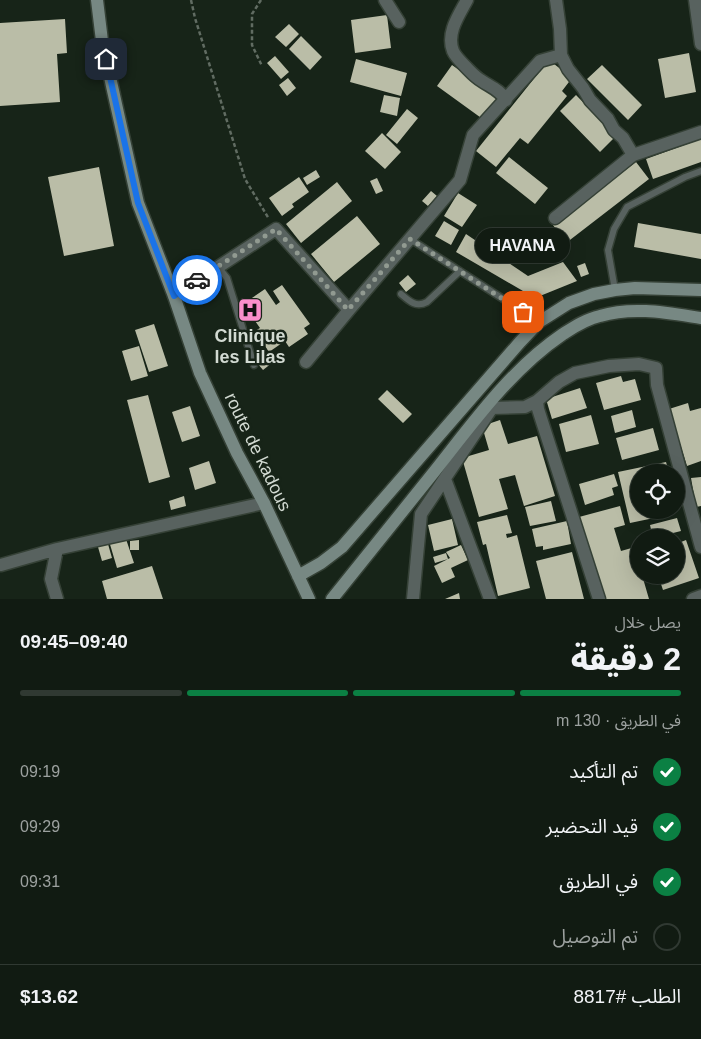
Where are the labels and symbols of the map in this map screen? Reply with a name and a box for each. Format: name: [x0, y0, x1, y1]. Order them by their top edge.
pin: [85, 38, 127, 80]
callout: HAVANA: [476, 227, 570, 262]
courier: [172, 255, 222, 305]
pin: [502, 291, 544, 333]
hospital icon: Clinique les Lilas: [237, 297, 263, 323]
place label: Clinique les Lilas: [214, 326, 286, 367]
street label: route de kadous: [221, 390, 295, 514]

